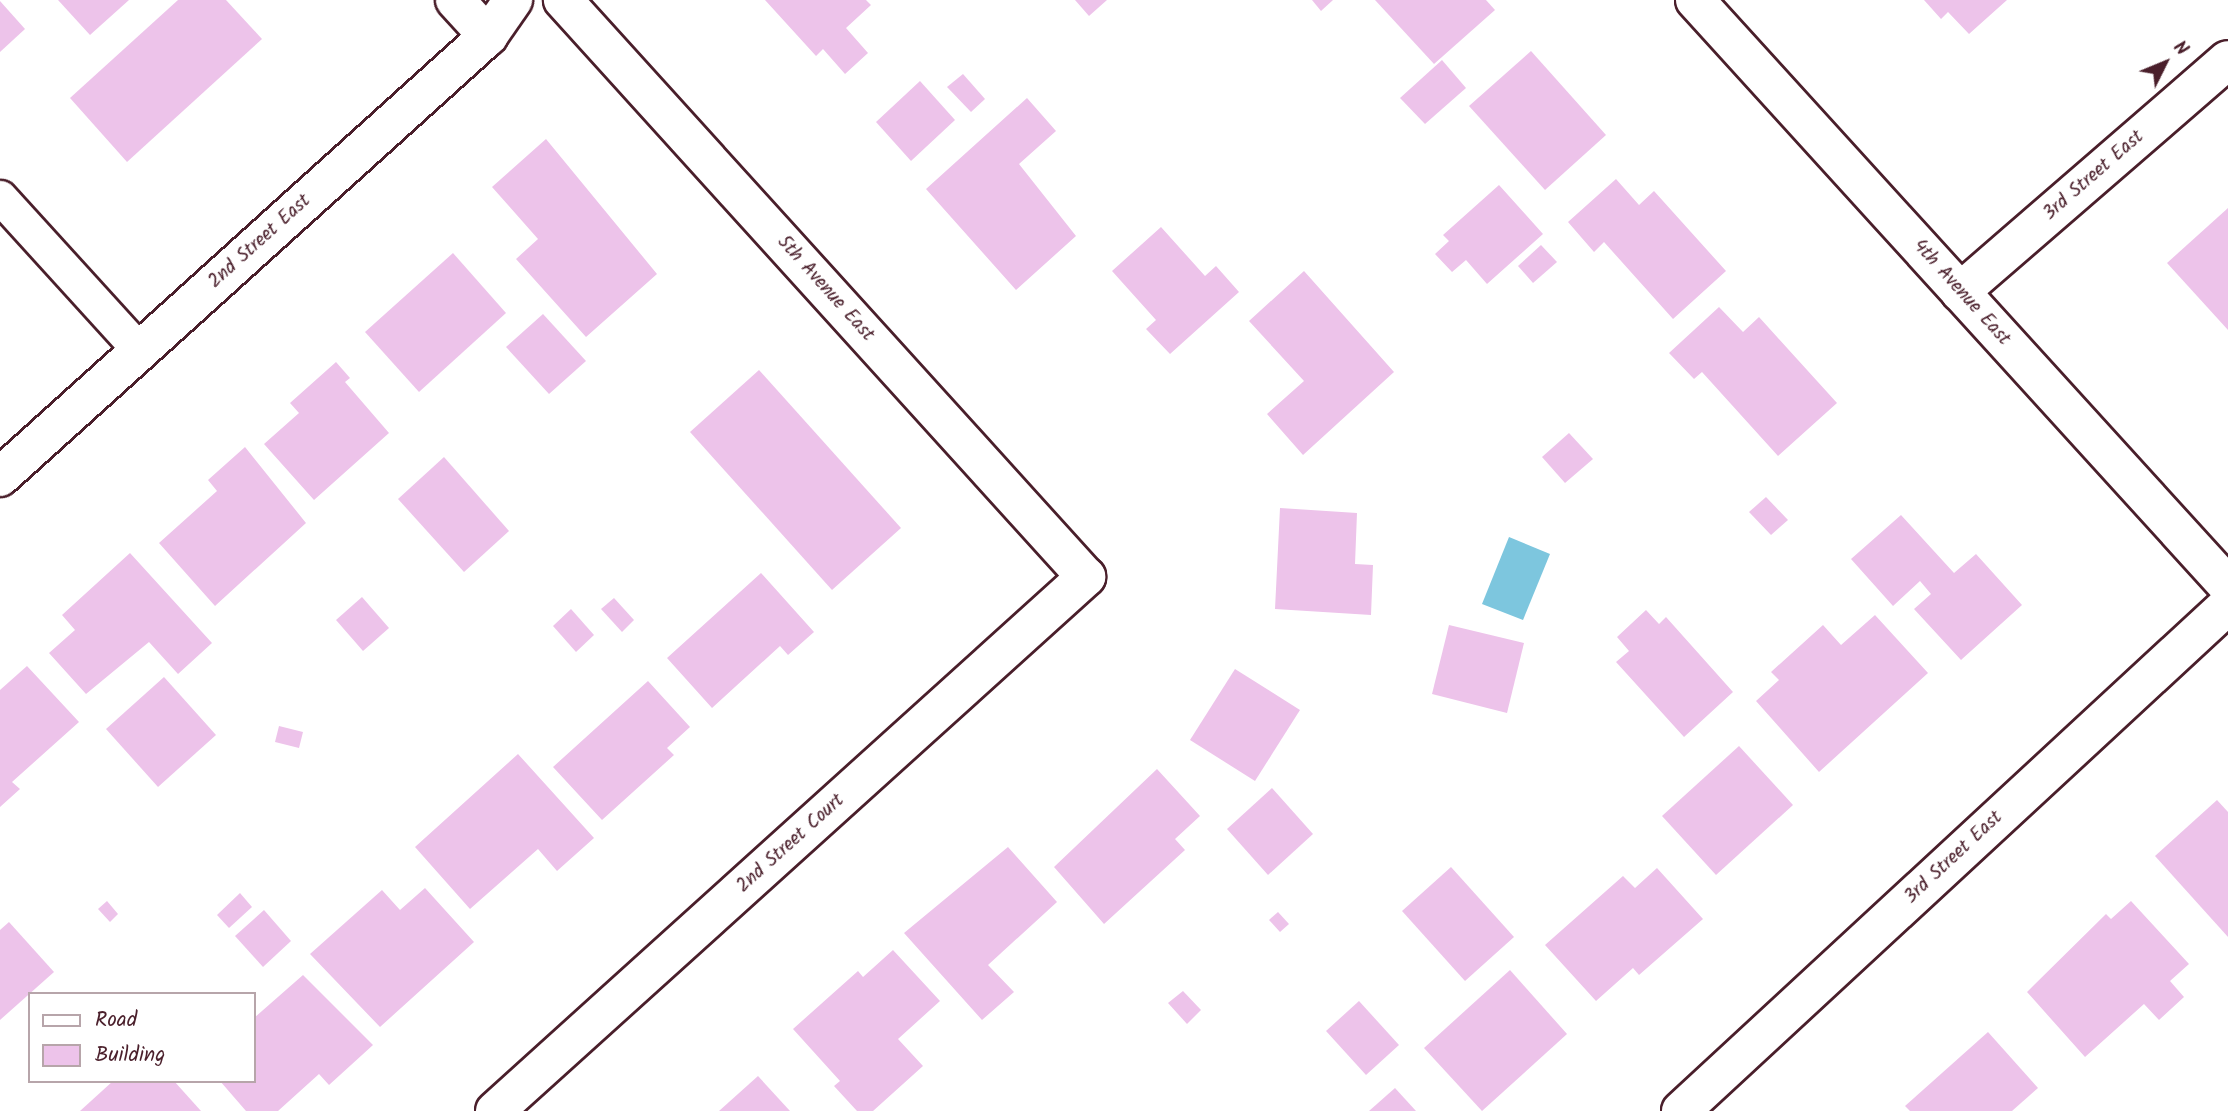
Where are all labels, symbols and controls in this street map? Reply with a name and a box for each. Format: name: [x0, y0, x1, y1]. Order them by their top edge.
north arrow: [2130, 28, 2200, 98]
text: N: [2165, 34, 2195, 63]
street label: 3rd Street East: [2039, 126, 2149, 226]
street label: 2nd Street East: [204, 190, 316, 294]
street label: 5th Avenue East: [772, 231, 878, 347]
street label: 4th Avenue East: [1907, 235, 2015, 351]
street label: 2nd Street Court: [733, 790, 849, 898]
street label: 3rd Street East: [1900, 807, 2008, 909]
legend: [28, 992, 256, 1083]
text: Road: [95, 1004, 137, 1037]
text: Building: [95, 1039, 165, 1072]

